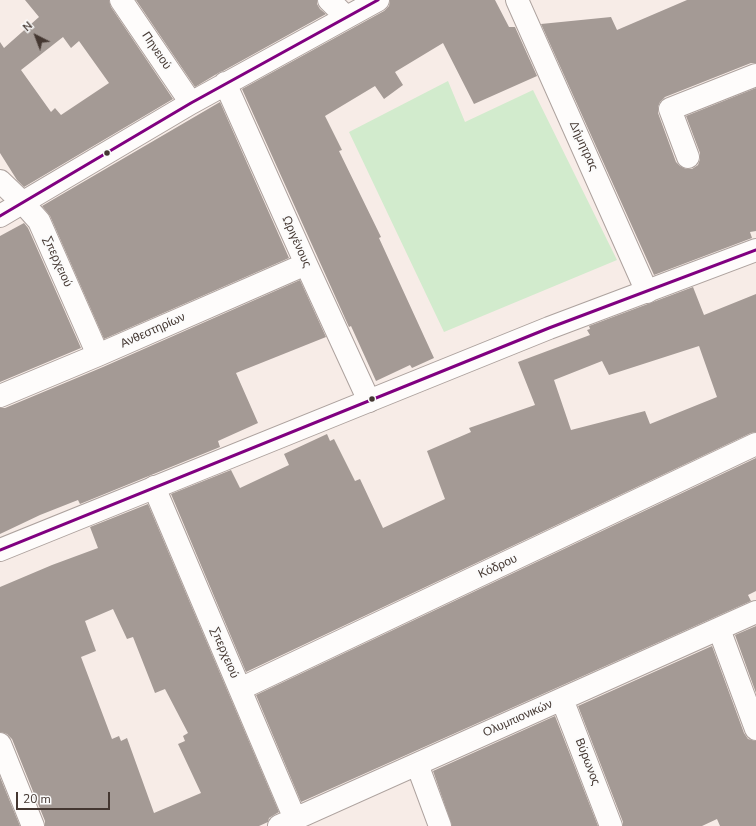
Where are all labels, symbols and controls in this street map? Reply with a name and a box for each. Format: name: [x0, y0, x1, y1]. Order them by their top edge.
north arrow: [16, 16, 56, 56]
text: N: [20, 18, 36, 35]
street label: Πηνειού: [138, 29, 174, 73]
street label: Δήμητρας: [566, 119, 600, 173]
unlabelled marker: [102, 148, 112, 158]
street label: Ωριγένους: [278, 214, 314, 270]
street label: Σπερχειού: [39, 234, 75, 290]
street label: Ανθεστηρίων: [118, 310, 188, 352]
unlabelled marker: [367, 394, 377, 404]
street label: Κόδρου: [476, 552, 520, 582]
street label: Σπερχειού: [207, 625, 241, 681]
street label: Ολυμπιονικών: [481, 697, 555, 741]
street label: Βύρωνος: [571, 736, 603, 788]
scale bar: [18, 784, 112, 810]
text: 20 m: [23, 791, 51, 807]

